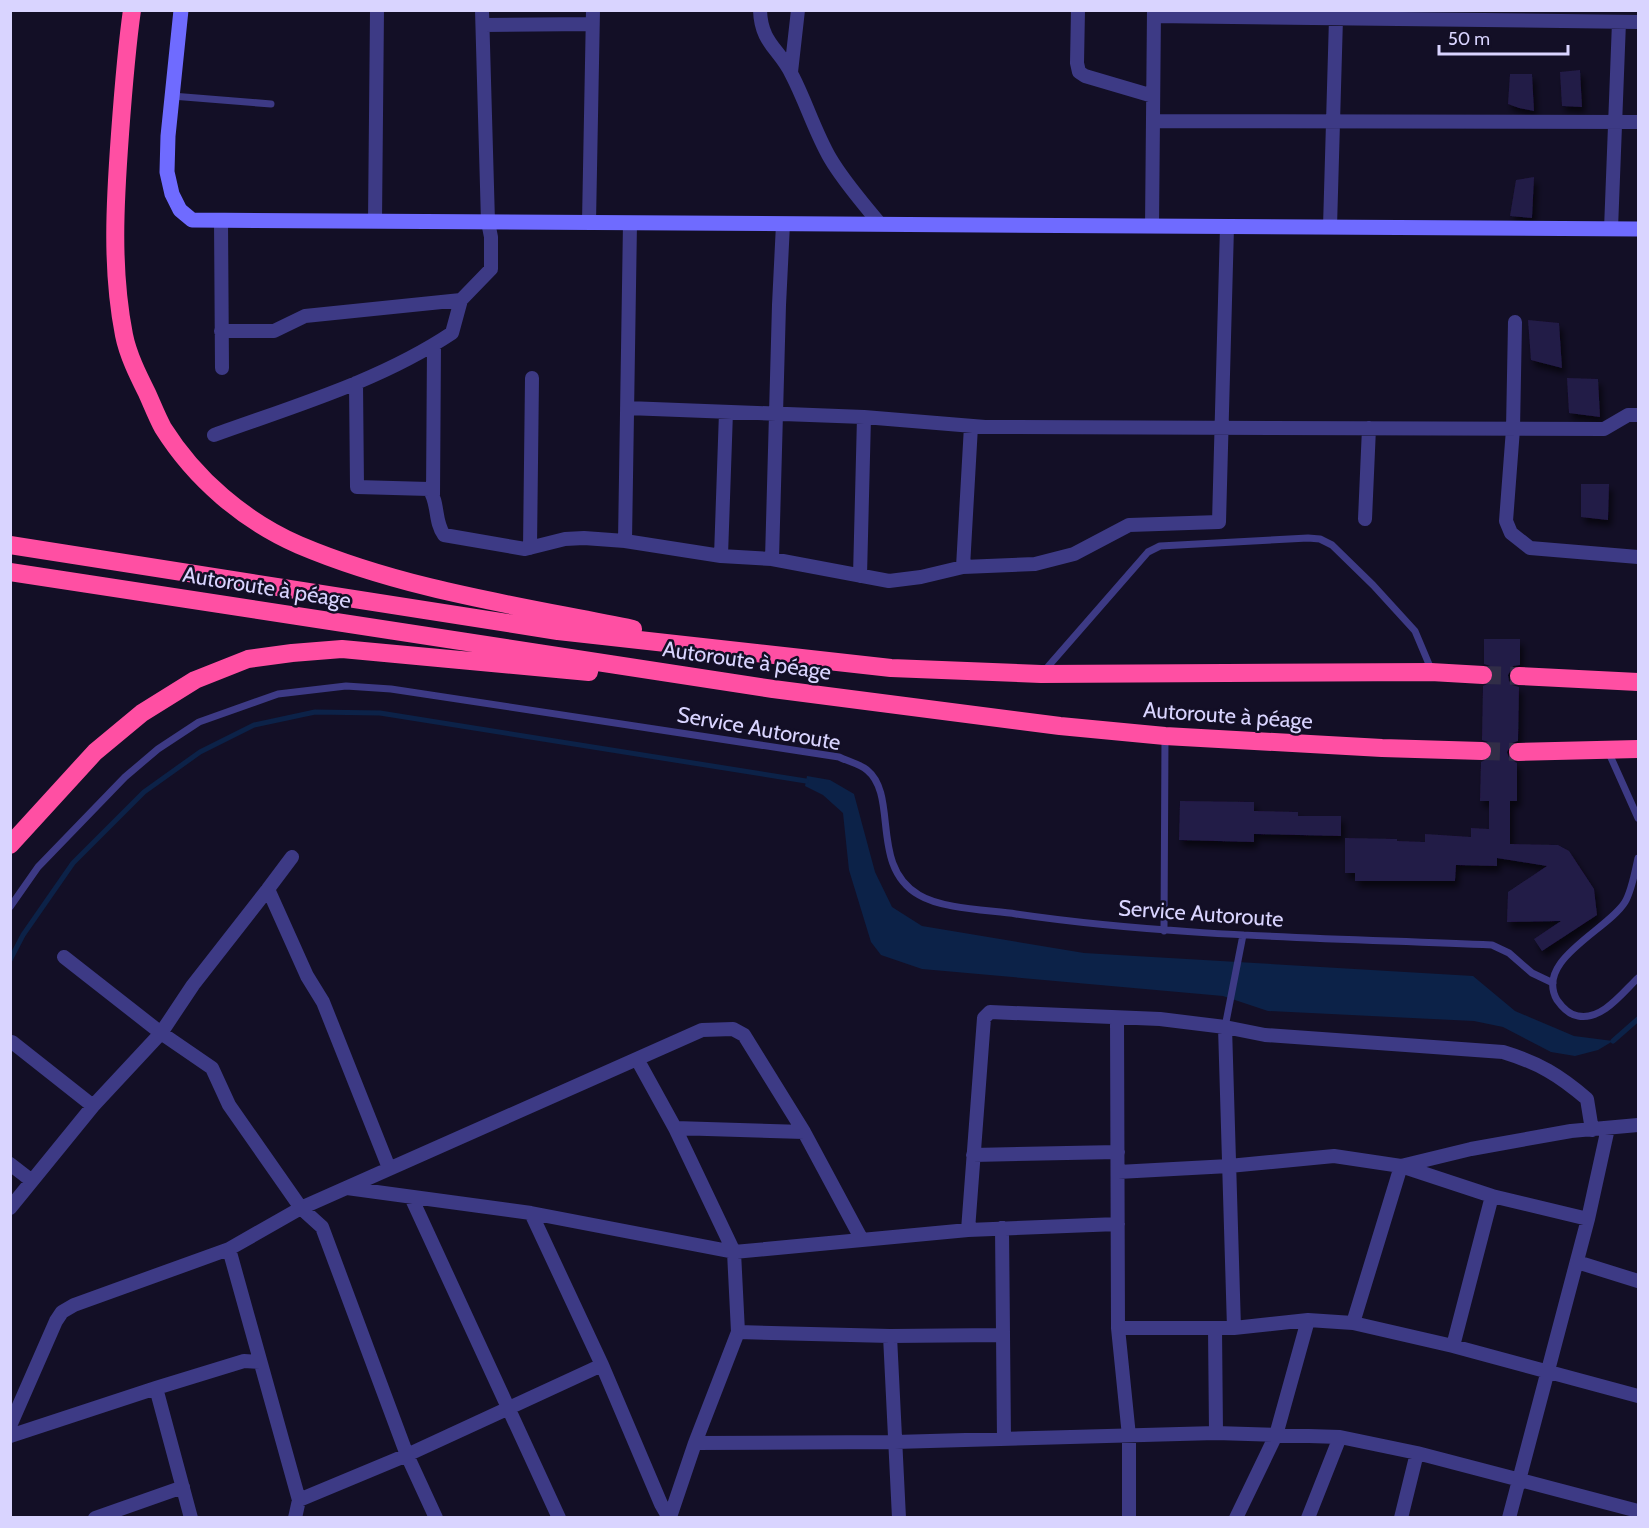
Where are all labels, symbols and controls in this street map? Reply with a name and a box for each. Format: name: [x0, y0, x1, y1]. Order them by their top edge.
scale bar: [1439, 18, 1568, 56]
text: 50 m: [1448, 28, 1490, 50]
street label: Autoroute à péage: [181, 561, 353, 614]
street label: Autoroute à péage: [661, 635, 833, 686]
street label: Autoroute à péage: [1142, 696, 1314, 735]
street label: Service Autoroute: [675, 701, 843, 756]
street label: Service Autoroute: [1117, 894, 1285, 933]

